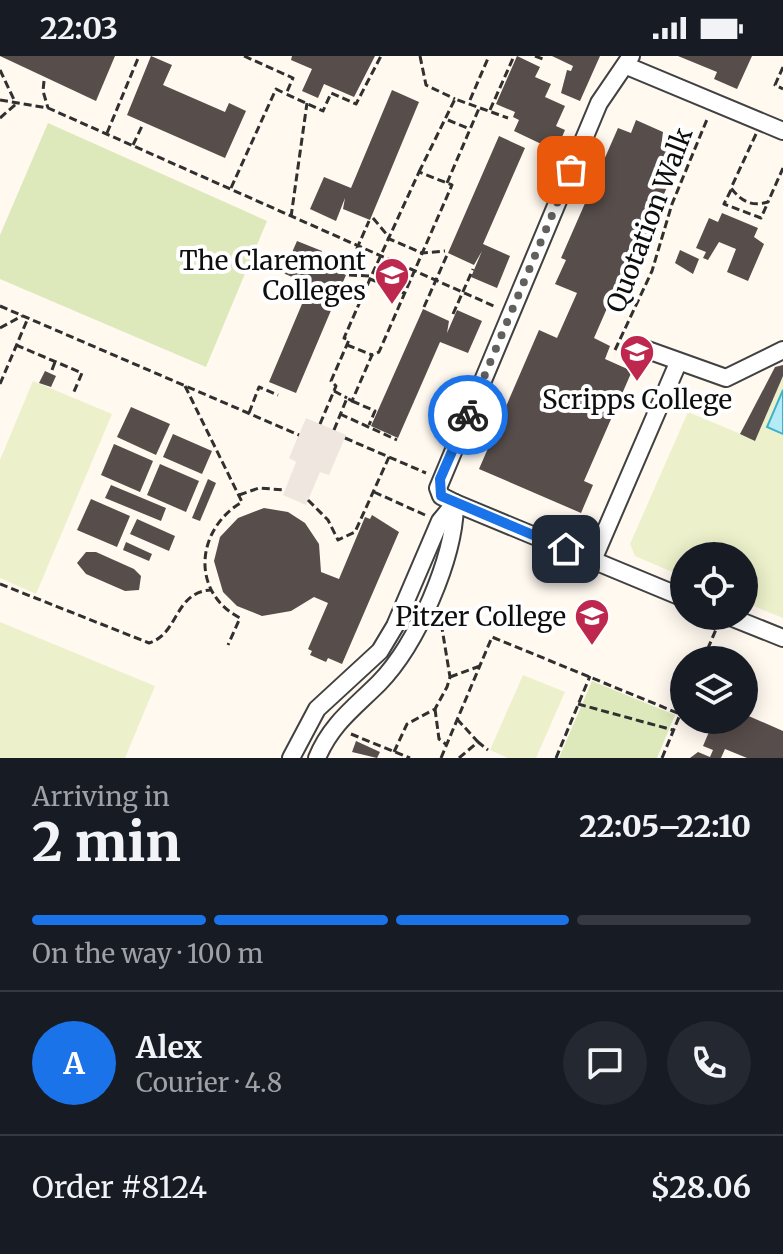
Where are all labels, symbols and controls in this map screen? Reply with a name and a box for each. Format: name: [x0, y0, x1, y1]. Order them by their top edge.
text: 22:03: [40, 9, 118, 47]
street label: Quotation Walk: [599, 122, 700, 317]
pin: [537, 136, 605, 204]
icon: bag: [549, 148, 593, 192]
place label: The Claremont Colleges: [180, 244, 366, 307]
school or university icon: The Claremont Colleges: [373, 256, 411, 306]
school or university icon: Scripps College: [618, 333, 656, 383]
courier: [428, 375, 508, 455]
place label: Scripps College: [542, 383, 732, 416]
icon: bike: [446, 393, 490, 437]
pin: [532, 515, 600, 583]
icon: home: [544, 527, 588, 571]
map controls: [670, 542, 758, 734]
button: locate: [670, 542, 758, 630]
school or university icon: Pitzer College: [573, 597, 611, 647]
place label: Pitzer College: [395, 600, 566, 633]
button: layers: [670, 646, 758, 734]
text: Arriving in: [32, 780, 170, 813]
text: 22:05–22:10: [579, 807, 751, 845]
text: 2 min: [32, 810, 181, 875]
text: On the way · 100 m: [32, 937, 263, 970]
button: chat: [563, 1021, 647, 1105]
button: phone: [667, 1021, 751, 1105]
text: Alex: [136, 1028, 202, 1066]
text: A: [63, 1044, 85, 1082]
text: Courier · 4.8: [136, 1066, 282, 1099]
text: Order #8124: [32, 1168, 207, 1206]
text: $28.06: [650, 1168, 751, 1206]

